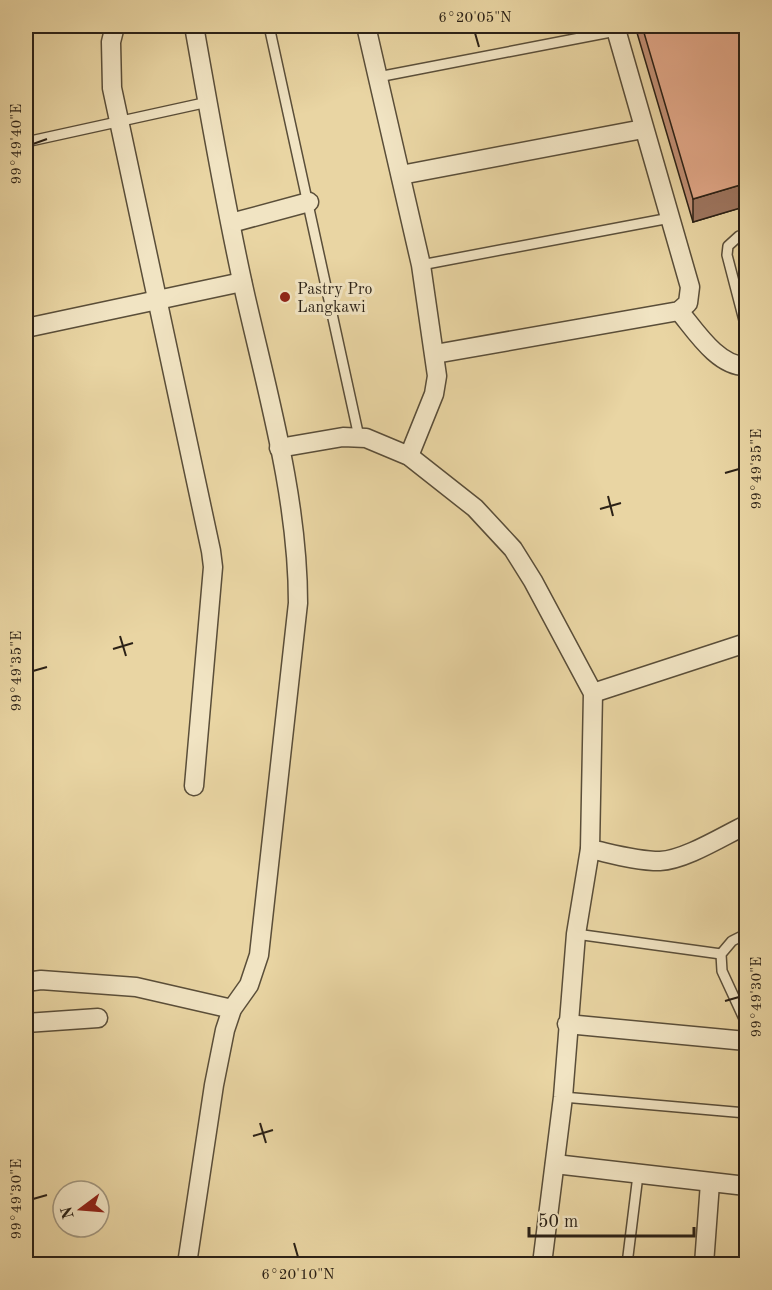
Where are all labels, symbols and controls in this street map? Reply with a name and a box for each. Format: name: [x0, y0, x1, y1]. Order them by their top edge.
text: 6°20'05"N: [438, 11, 512, 26]
text: 99°49'40"E: [10, 104, 25, 184]
place label: Pastry Pro Langkawi: [297, 282, 373, 316]
marker: Pastry Pro Langkawi: [278, 290, 292, 304]
text: 99°49'35"E: [750, 429, 765, 509]
text: 99°49'35"E: [10, 631, 25, 711]
text: 99°49'30"E: [750, 957, 765, 1037]
text: 99°49'30"E: [10, 1159, 25, 1239]
north arrow: [51, 1179, 111, 1239]
scale bar: [529, 1200, 694, 1238]
text: N: [59, 1204, 78, 1221]
text: 50 m: [538, 1213, 578, 1231]
text: 6°20'10"N: [261, 1268, 335, 1283]

